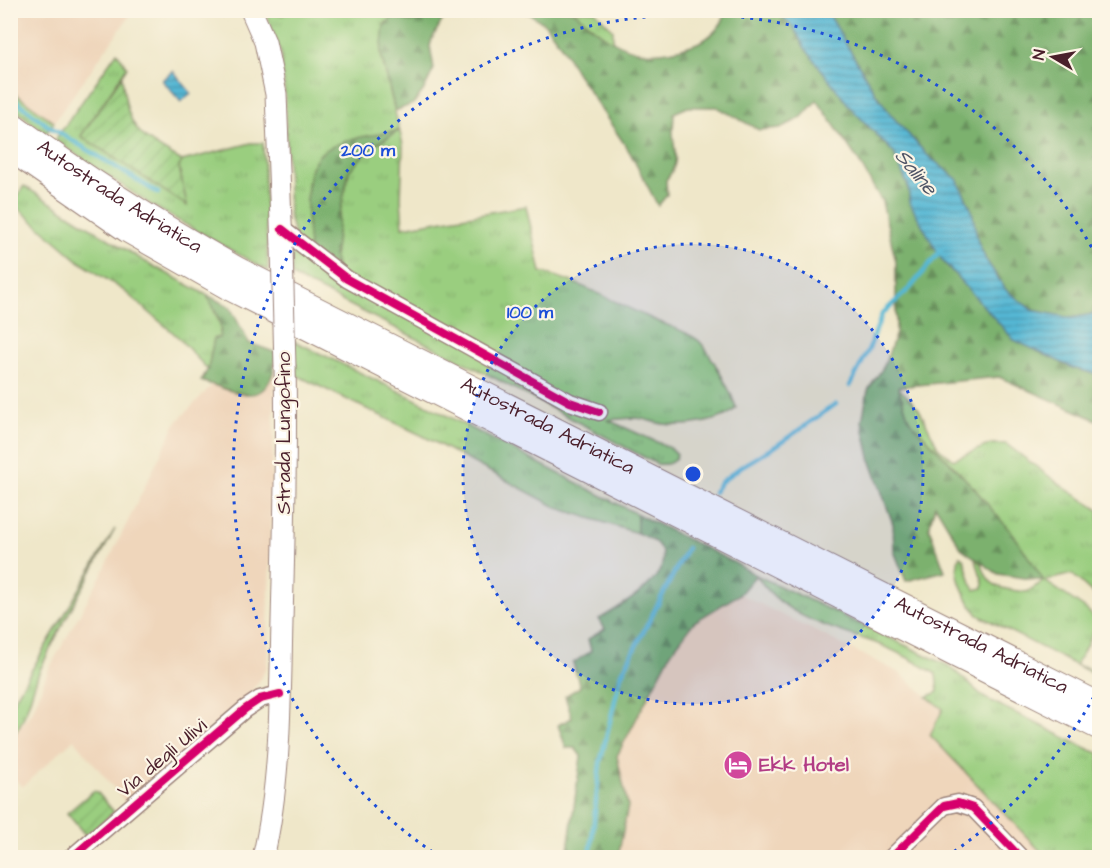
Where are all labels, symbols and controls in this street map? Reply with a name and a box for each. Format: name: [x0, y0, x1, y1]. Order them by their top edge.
north arrow: [1023, 27, 1083, 87]
text: N: [1028, 48, 1051, 61]
street label: Autostrada Adriatica: [31, 133, 207, 260]
text: 200 m: [340, 138, 396, 163]
water label: Saline: [888, 143, 945, 203]
text: 100 m: [507, 300, 554, 325]
street label: Strada Lungofino: [270, 352, 299, 514]
street label: Autostrada Adriatica: [456, 370, 639, 482]
centre of rings: [683, 464, 703, 484]
street label: Autostrada Adriatica: [890, 589, 1073, 701]
street label: Via degli Ulivi: [111, 712, 214, 805]
hotel icon: Ekk Hotel: [722, 749, 754, 781]
place label: Ekk Hotel: [759, 751, 849, 779]

